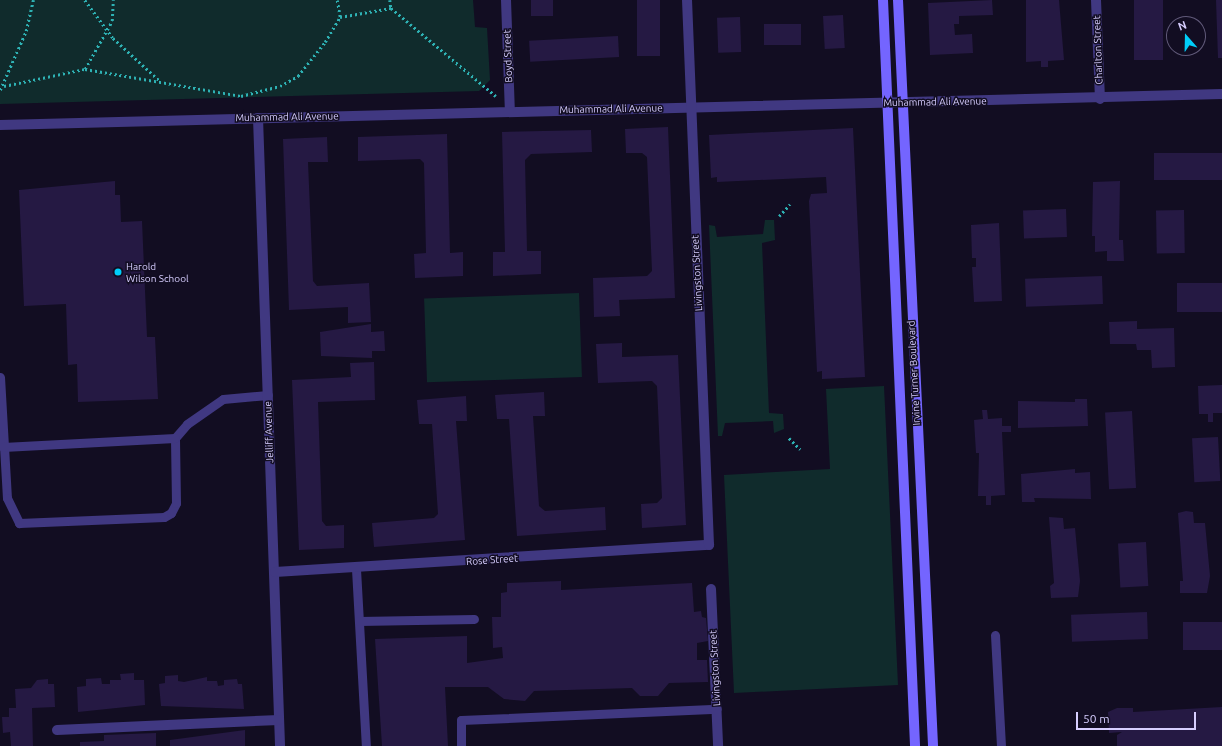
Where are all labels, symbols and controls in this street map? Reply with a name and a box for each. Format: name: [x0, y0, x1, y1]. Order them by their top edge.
street label: Charlton Street: [1091, 15, 1105, 85]
north arrow: [1166, 16, 1206, 56]
text: N: [1176, 19, 1188, 33]
street label: Boyd Street: [501, 29, 515, 83]
street label: Muhammad Ali Avenue: [883, 95, 987, 109]
street label: Muhammad Ali Avenue: [559, 102, 663, 116]
street label: Muhammad Ali Avenue: [235, 110, 339, 124]
street label: Livingston Street: [689, 235, 705, 311]
place label: Harold Wilson School: [126, 260, 189, 284]
marker: Harold Wilson School: [113, 267, 123, 277]
street label: Irvine Turner Boulevard: [905, 320, 923, 426]
street label: Jelliff Avenue: [262, 401, 276, 463]
street label: Rose Street: [466, 552, 518, 568]
street label: Livingston Street: [707, 630, 723, 706]
scale bar: [1078, 704, 1198, 730]
text: 50 m: [1083, 712, 1110, 725]

